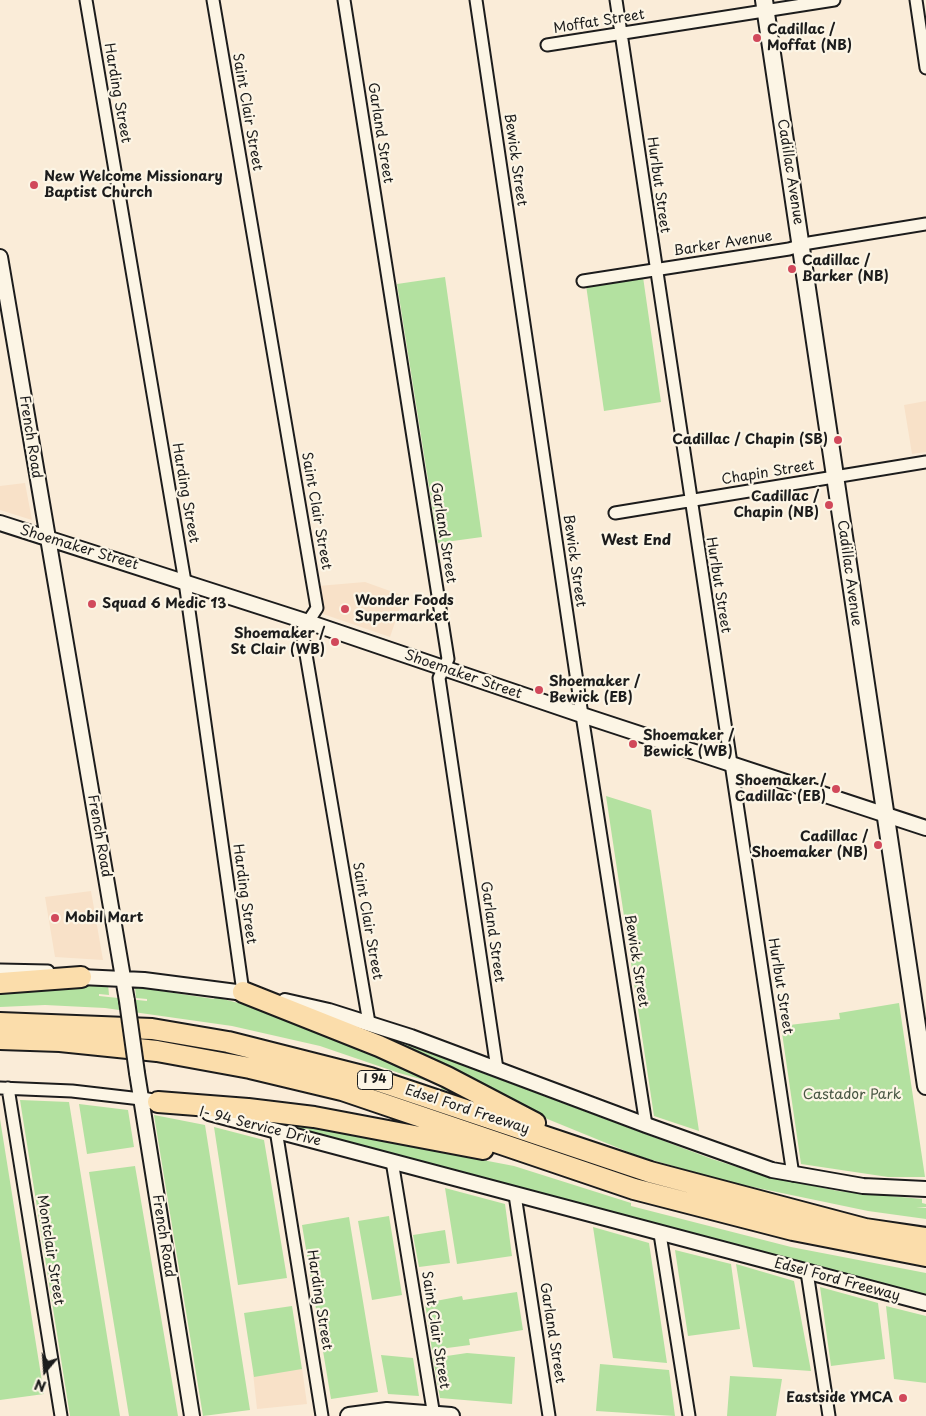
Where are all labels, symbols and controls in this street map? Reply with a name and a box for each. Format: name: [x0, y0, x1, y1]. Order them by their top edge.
street label: Moffat Street: [552, 7, 646, 37]
place label: Cadillac / Moffat (NB): [767, 22, 852, 54]
marker: Cadillac / Moffat (NB): [751, 32, 763, 44]
street label: Harding Street: [100, 42, 134, 144]
street label: Saint Clair Street: [228, 52, 266, 172]
street label: Garland Street: [364, 81, 396, 185]
street label: Bewick Street: [500, 113, 530, 207]
street label: Cadillac Avenue: [773, 118, 807, 226]
street label: Hurlbut Street: [643, 136, 673, 234]
place label: New Welcome Missionary Baptist Church: [44, 169, 223, 202]
marker: New Welcome Missionary Baptist Church: [28, 179, 40, 191]
street label: Barker Avenue: [672, 228, 774, 260]
place label: Cadillac / Barker (NB): [802, 253, 889, 286]
marker: Cadillac / Barker (NB): [786, 263, 798, 275]
street label: French Road: [15, 394, 45, 480]
place label: Cadillac / Chapin (SB): [672, 432, 828, 448]
marker: Cadillac / Chapin (SB): [832, 434, 844, 446]
street label: Harding Street: [168, 442, 202, 544]
street label: Saint Clair Street: [297, 451, 335, 571]
street label: Chapin Street: [720, 457, 816, 489]
street label: Garland Street: [427, 481, 459, 585]
place label: Cadillac / Chapin (NB): [734, 489, 819, 522]
marker: Cadillac / Chapin (NB): [823, 499, 835, 511]
street label: Bewick Street: [559, 514, 589, 608]
street label: Cadillac Avenue: [833, 519, 865, 627]
street label: Shoemaker Street: [18, 522, 140, 574]
district label: West End: [601, 532, 671, 550]
street label: Hurlbut Street: [702, 536, 734, 634]
place label: Wonder Foods Supermarket: [355, 593, 454, 626]
place label: Squad 6 Medic 13: [102, 596, 226, 612]
marker: Squad 6 Medic 13: [86, 598, 98, 610]
marker: Wonder Foods Supermarket: [339, 603, 351, 615]
place label: Shoemaker / St Clair (WB): [231, 626, 325, 658]
marker: Shoemaker / St Clair (WB): [329, 636, 341, 648]
street label: Shoemaker Street: [402, 647, 524, 703]
place label: Shoemaker / Bewick (EB): [549, 674, 640, 706]
marker: Shoemaker / Bewick (EB): [533, 684, 545, 696]
place label: Shoemaker / Bewick (WB): [643, 728, 734, 760]
marker: Shoemaker / Bewick (WB): [627, 738, 639, 750]
place label: Shoemaker / Cadillac (EB): [735, 773, 826, 806]
marker: Shoemaker / Cadillac (EB): [830, 783, 842, 795]
street label: French Road: [83, 793, 115, 879]
place label: Cadillac / Shoemaker (NB): [752, 829, 868, 862]
marker: Cadillac / Shoemaker (NB): [872, 839, 884, 851]
street label: Harding Street: [229, 843, 259, 945]
street label: Saint Clair Street: [348, 861, 386, 981]
street label: Garland Street: [477, 880, 507, 984]
place label: Mobil Mart: [65, 910, 143, 926]
marker: Mobil Mart: [49, 912, 61, 924]
street label: Bewick Street: [620, 914, 652, 1008]
street label: Hurlbut Street: [764, 937, 796, 1035]
road number: I 94: [358, 1070, 392, 1090]
street label: Edsel Ford Freeway: [403, 1082, 531, 1138]
park label: Castador Park: [803, 1087, 901, 1103]
street label: I- 94 Service Drive: [197, 1104, 323, 1150]
street label: French Road: [148, 1193, 178, 1279]
street label: Montclair Street: [33, 1194, 67, 1306]
street label: Harding Street: [303, 1249, 335, 1351]
street label: Edsel Ford Freeway: [772, 1255, 902, 1305]
street label: Saint Clair Street: [417, 1270, 453, 1390]
street label: Garland Street: [536, 1281, 568, 1385]
north arrow: [20, 1346, 70, 1396]
text: N: [32, 1374, 49, 1397]
place label: Eastside YMCA: [786, 1390, 893, 1406]
marker: Eastside YMCA: [897, 1392, 909, 1404]

